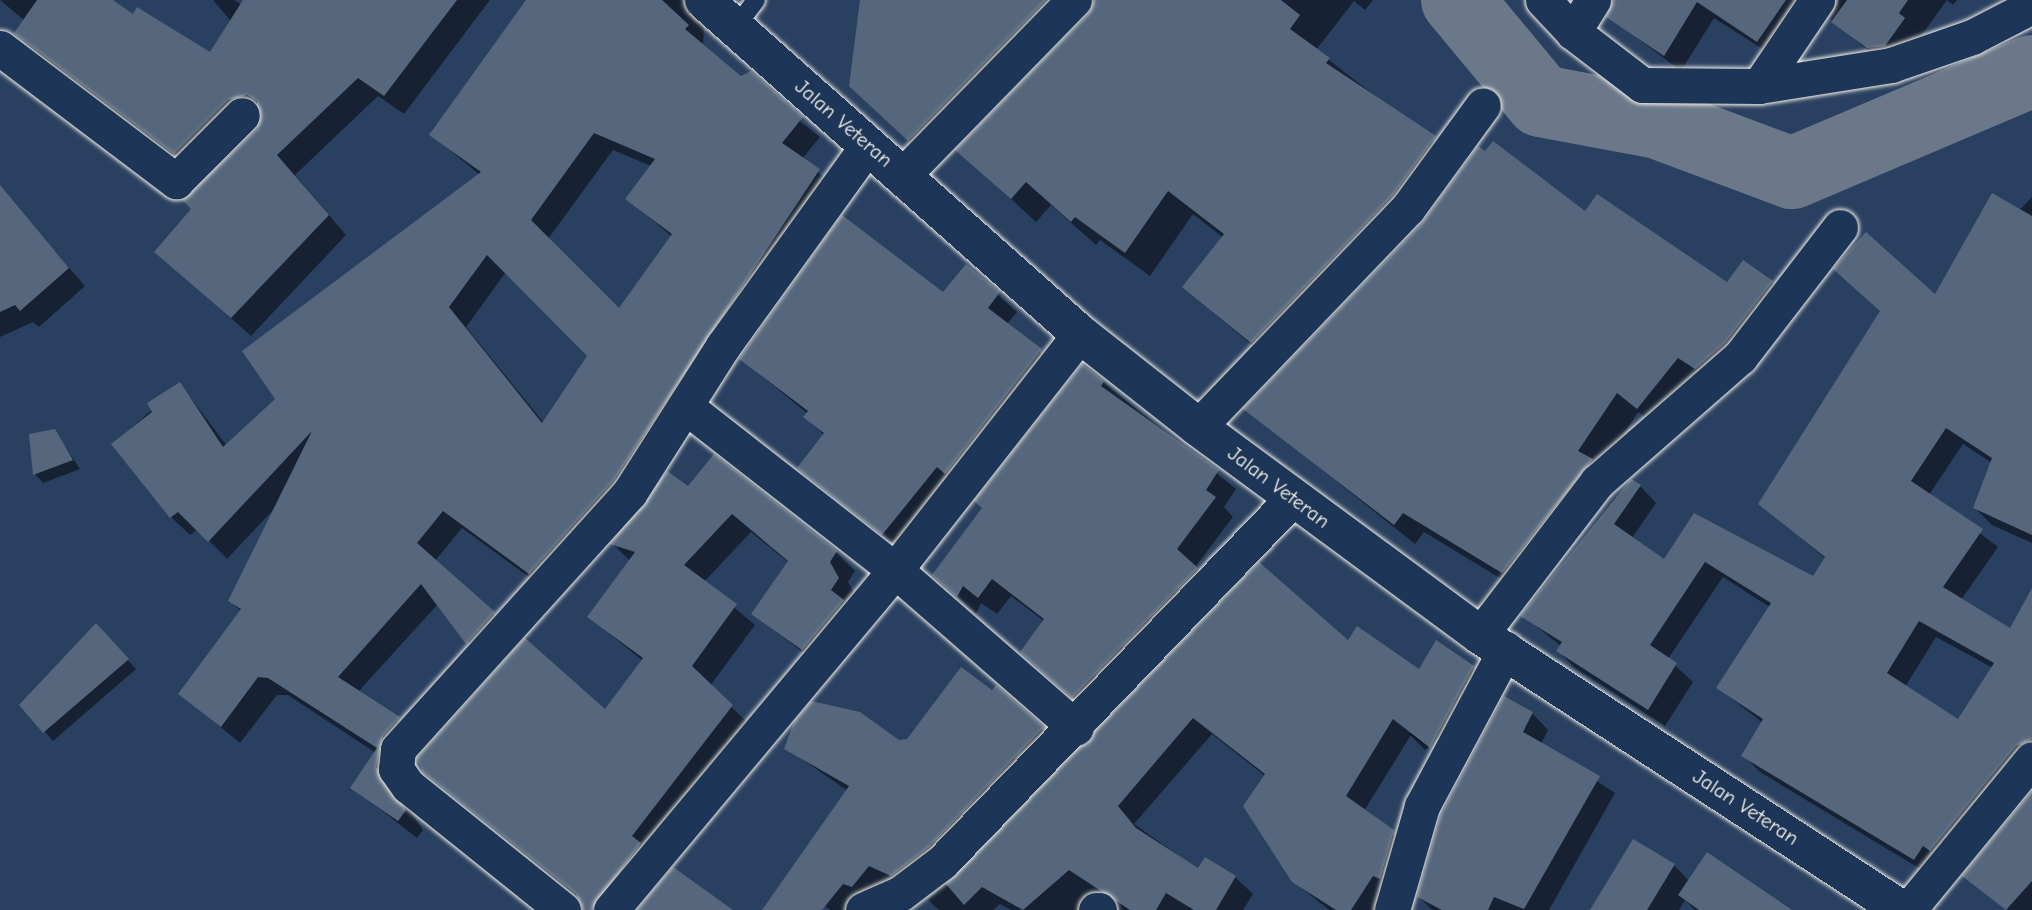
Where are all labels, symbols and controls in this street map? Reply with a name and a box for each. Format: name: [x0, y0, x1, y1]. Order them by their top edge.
street label: Jalan Veteran: [790, 74, 898, 172]
street label: Jalan Veteran: [1223, 440, 1335, 534]
street label: Jalan Veteran: [1688, 763, 1804, 851]

